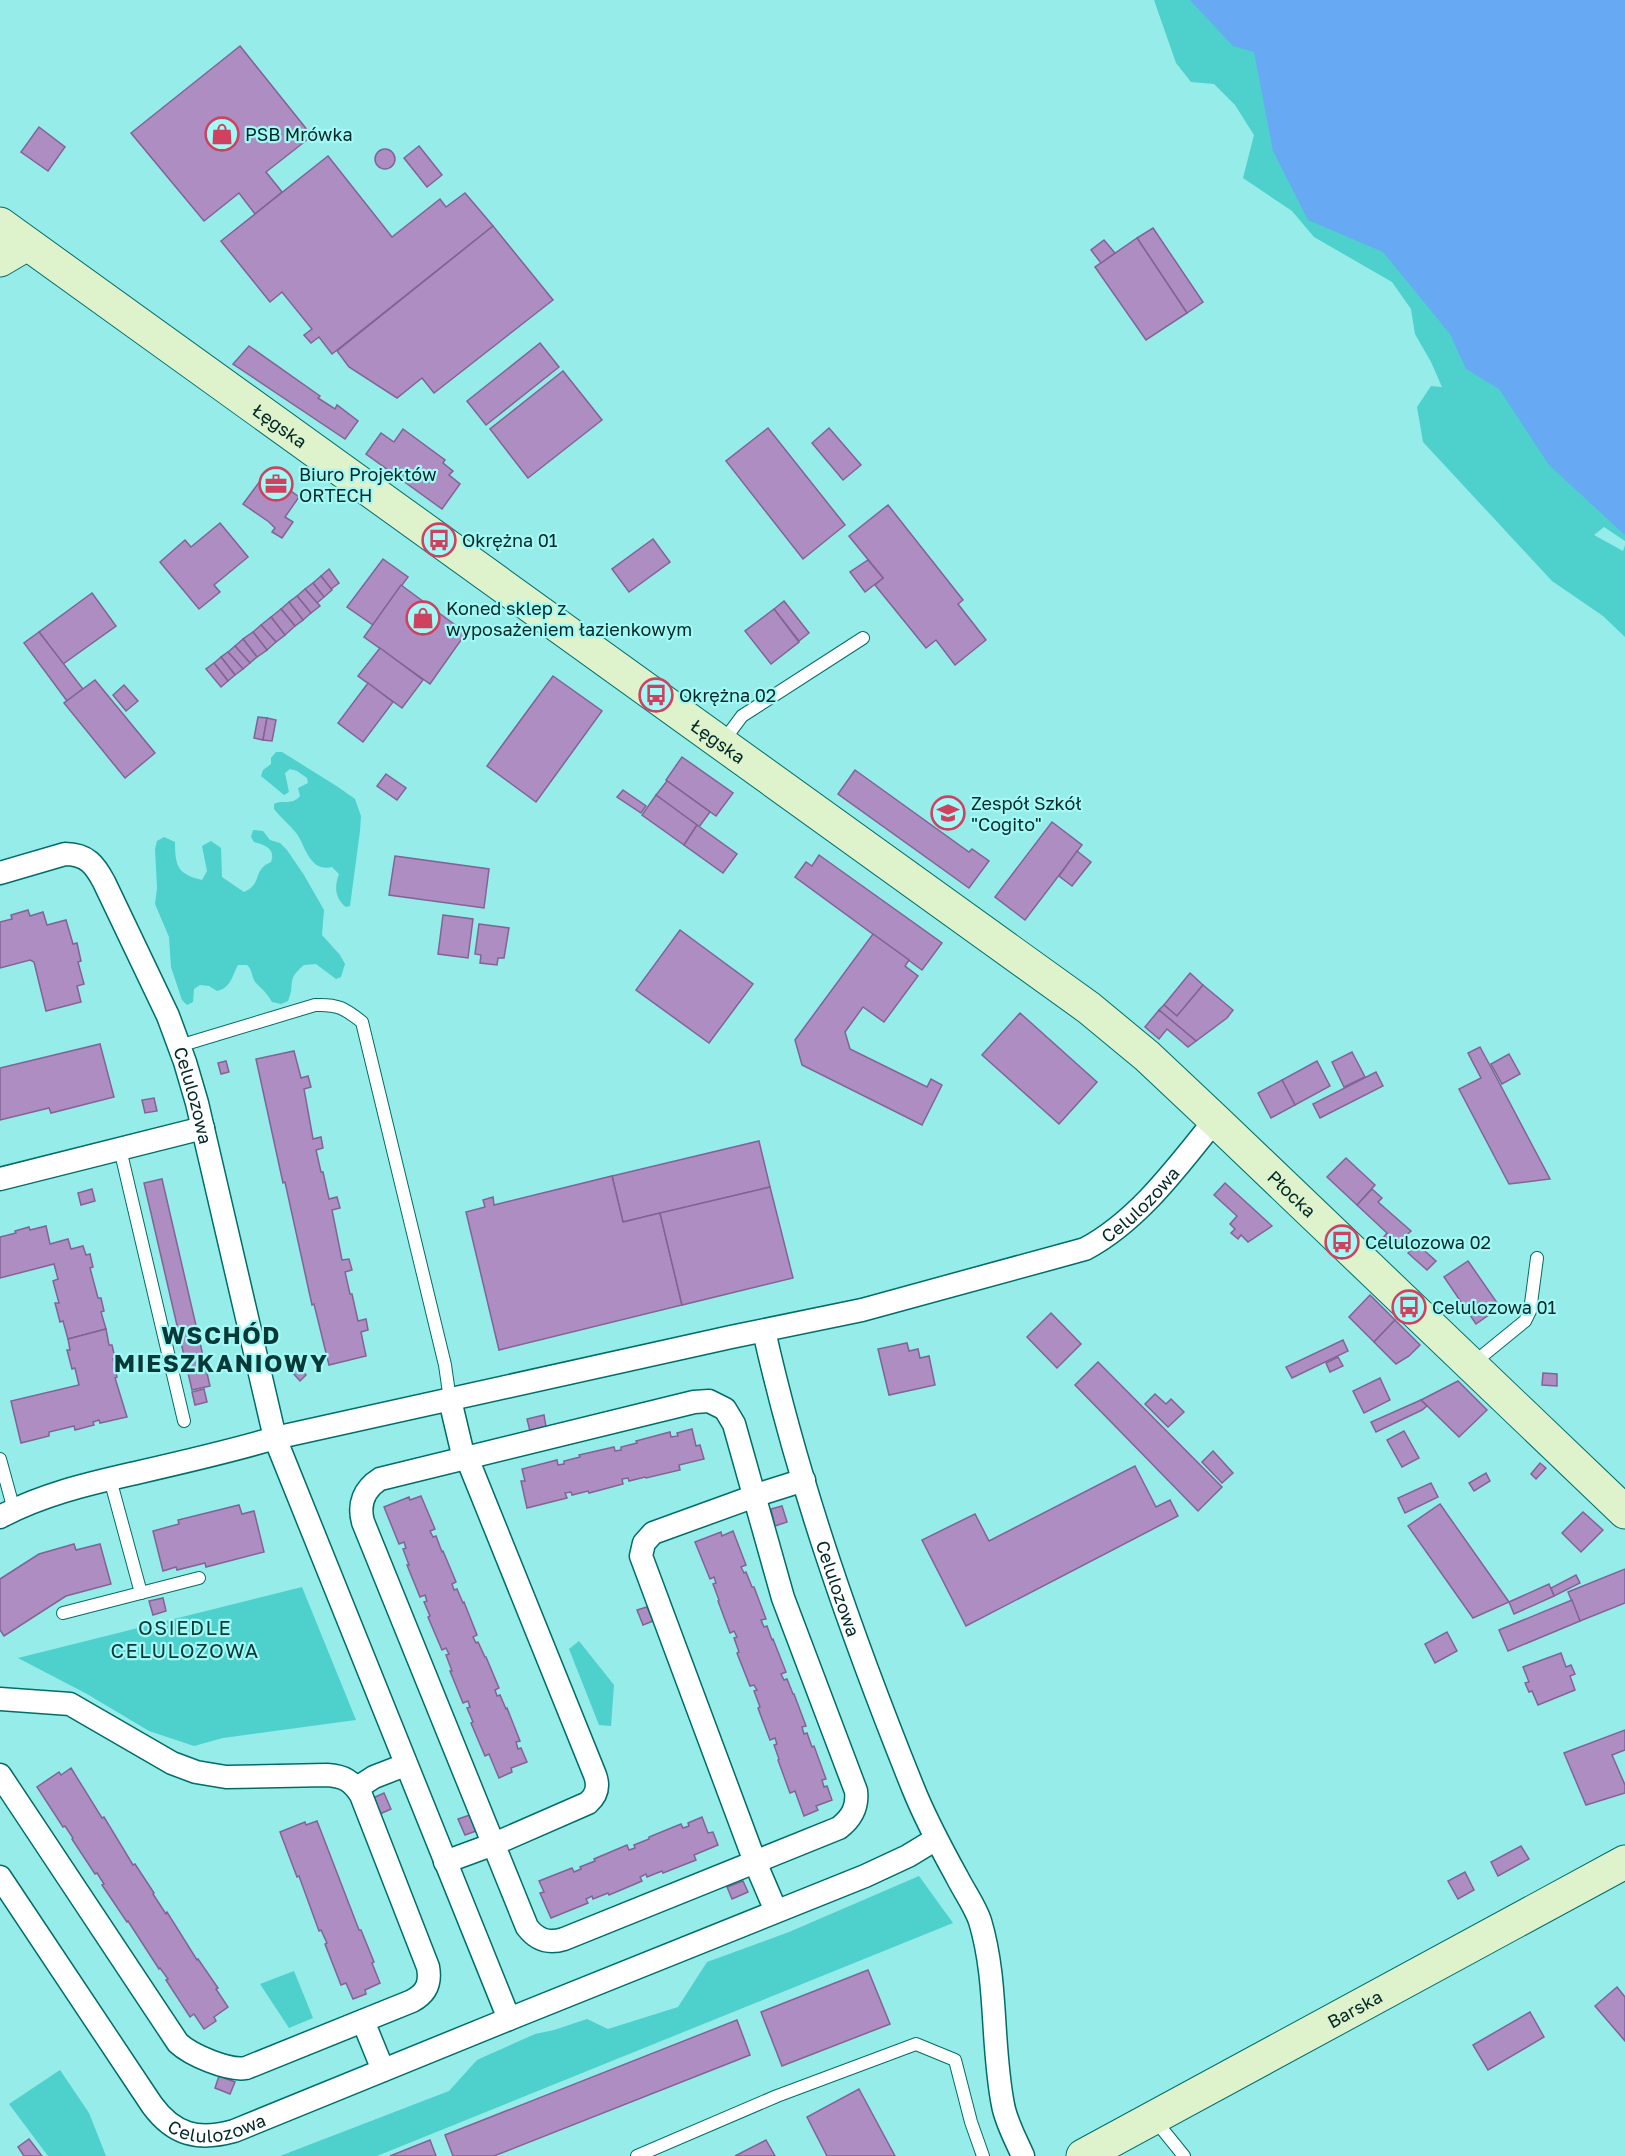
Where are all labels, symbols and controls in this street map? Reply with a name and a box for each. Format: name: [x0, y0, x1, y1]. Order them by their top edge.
shop icon: PSB Mrówka: [204, 116, 240, 152]
place label: PSB Mrówka: [245, 123, 353, 145]
street label: Łęgska: [249, 399, 311, 453]
place label: Biuro Projektów ORTECH: [299, 463, 437, 506]
office icon: Biuro Projektów ORTECH: [258, 466, 294, 502]
bus stop icon: Okrężna 01: [421, 522, 457, 558]
place label: Okrężna 01: [462, 529, 558, 551]
place label: Koned sklep z wyposażeniem łazienkowym: [446, 597, 692, 640]
shop icon: Koned sklep z wyposażeniem łazienkowym: [405, 600, 441, 636]
bus stop icon: Okrężna 02: [638, 677, 674, 713]
place label: Okrężna 02: [679, 684, 776, 706]
street label: Łęgska: [687, 714, 750, 768]
place label: Zespół Szkół "Cogito": [971, 792, 1082, 835]
school or university icon: Zespół Szkół "Cogito": [930, 795, 966, 831]
street label: Celulozowa: [169, 1044, 217, 1146]
street label: Celulozowa: [1097, 1162, 1184, 1247]
street label: Płocka: [1263, 1165, 1321, 1222]
bus stop icon: Celulozowa 02: [1324, 1224, 1360, 1260]
place label: Celulozowa 02: [1365, 1231, 1491, 1253]
bus stop icon: Celulozowa 01: [1391, 1289, 1427, 1325]
place label: Celulozowa 01: [1432, 1296, 1557, 1318]
district label: WSCHÓD MIESZKANIOWY: [114, 1320, 328, 1377]
street label: Celulozowa: [812, 1538, 865, 1639]
district label: OSIEDLE CELULOZOWA: [110, 1615, 260, 1662]
street label: Barska: [1323, 1985, 1386, 2032]
street label: Celulozowa: [164, 2108, 269, 2147]

